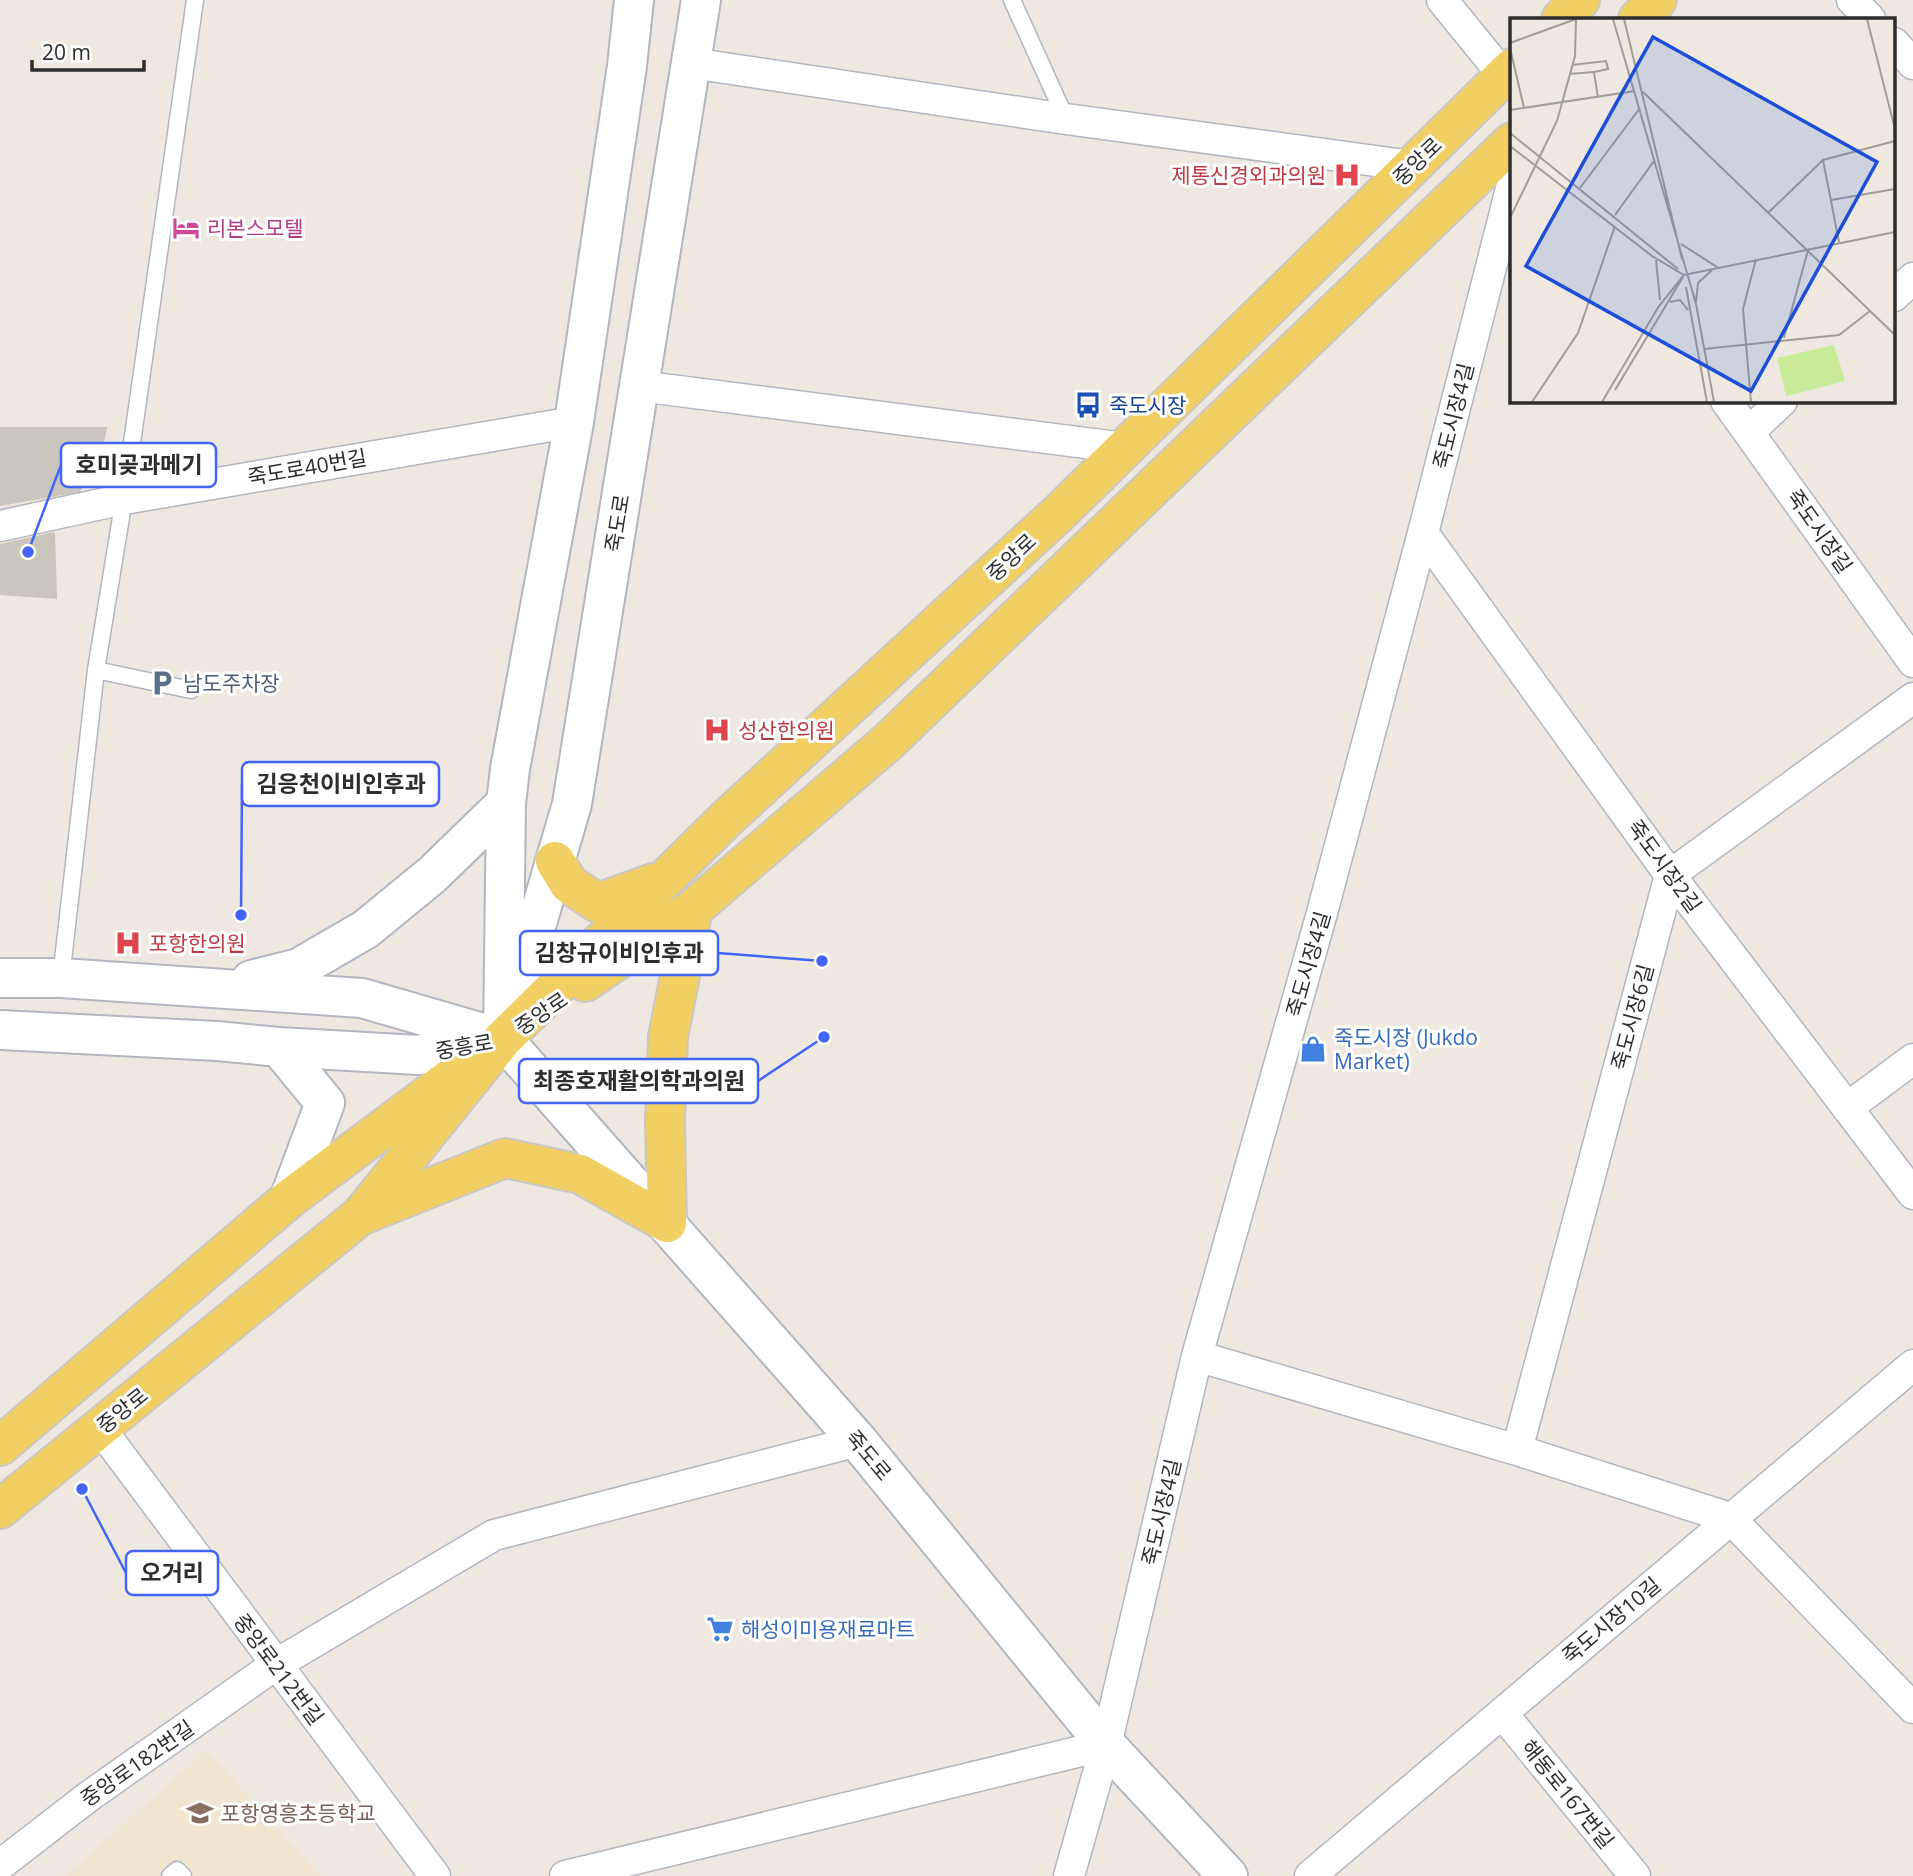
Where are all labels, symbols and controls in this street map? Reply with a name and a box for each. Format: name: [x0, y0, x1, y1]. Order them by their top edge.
inset map: [1510, 18, 1896, 402]
scale bar: [32, 28, 144, 72]
text: 20 m: [42, 38, 91, 66]
street label: 중앙로: [1386, 131, 1448, 191]
hospital icon: 제통신경외과의원: [1332, 160, 1362, 190]
place label: 제통신경외과의원: [1171, 161, 1326, 189]
hotel icon: 리본스모텔: [171, 213, 201, 243]
place label: 리본스모텔: [207, 214, 304, 242]
street label: 죽도시장4길: [1426, 360, 1480, 472]
bus stop icon: 죽도시장: [1073, 390, 1103, 420]
place label: 죽도시장: [1109, 391, 1186, 419]
callout: 호미곶과메기: [61, 443, 216, 487]
street label: 죽도로40번길: [245, 443, 369, 491]
text: 호미곶과메기: [76, 448, 202, 480]
street label: 죽도시장길: [1781, 483, 1859, 579]
street label: 죽도로: [599, 492, 635, 554]
street label: 중앙로: [980, 527, 1042, 587]
parking icon: 남도주차장: [147, 668, 177, 698]
place label: 남도주차장: [183, 669, 280, 697]
hospital icon: 성산한의원: [702, 715, 732, 745]
place label: 성산한의원: [738, 716, 835, 744]
callout: 김응천이비인후과: [242, 762, 439, 806]
text: 김응천이비인후과: [256, 767, 426, 799]
street label: 죽도시장2길: [1622, 814, 1708, 918]
street label: 죽도시장4길: [1280, 908, 1336, 1020]
hospital icon: 포항한의원: [113, 928, 143, 958]
place label: 포항한의원: [149, 929, 246, 957]
callout: 김창규이비인후과: [520, 931, 718, 975]
text: 김창규이비인후과: [534, 936, 704, 968]
street label: 죽도시장6길: [1604, 961, 1660, 1073]
street label: 중앙로: [509, 985, 573, 1041]
place label: 죽도시장 (Jukdo Market): [1334, 1023, 1478, 1075]
street label: 중흥로: [433, 1027, 495, 1065]
shop icon: 죽도시장 (Jukdo Market): [1298, 1034, 1328, 1064]
callout: 최종호재활의학과의원: [519, 1059, 758, 1103]
text: 최종호재활의학과의원: [533, 1064, 745, 1096]
street label: 중앙로: [91, 1381, 153, 1439]
street label: 죽도로: [840, 1424, 898, 1486]
street label: 죽도시장4길: [1135, 1456, 1187, 1568]
callout: 오거리: [126, 1551, 218, 1595]
text: 오거리: [140, 1556, 204, 1588]
street label: 죽도시장10길: [1556, 1571, 1666, 1669]
street label: 중앙로212번길: [228, 1608, 330, 1730]
supermarket icon: 해성이미용재료마트: [705, 1614, 735, 1644]
place label: 해성이미용재료마트: [741, 1615, 915, 1643]
street label: 중앙로182번길: [75, 1713, 199, 1813]
street label: 해동로167번길: [1515, 1734, 1621, 1854]
school or university icon: 포항영흥초등학교: [185, 1798, 215, 1828]
place label: 포항영흥초등학교: [221, 1799, 376, 1827]

